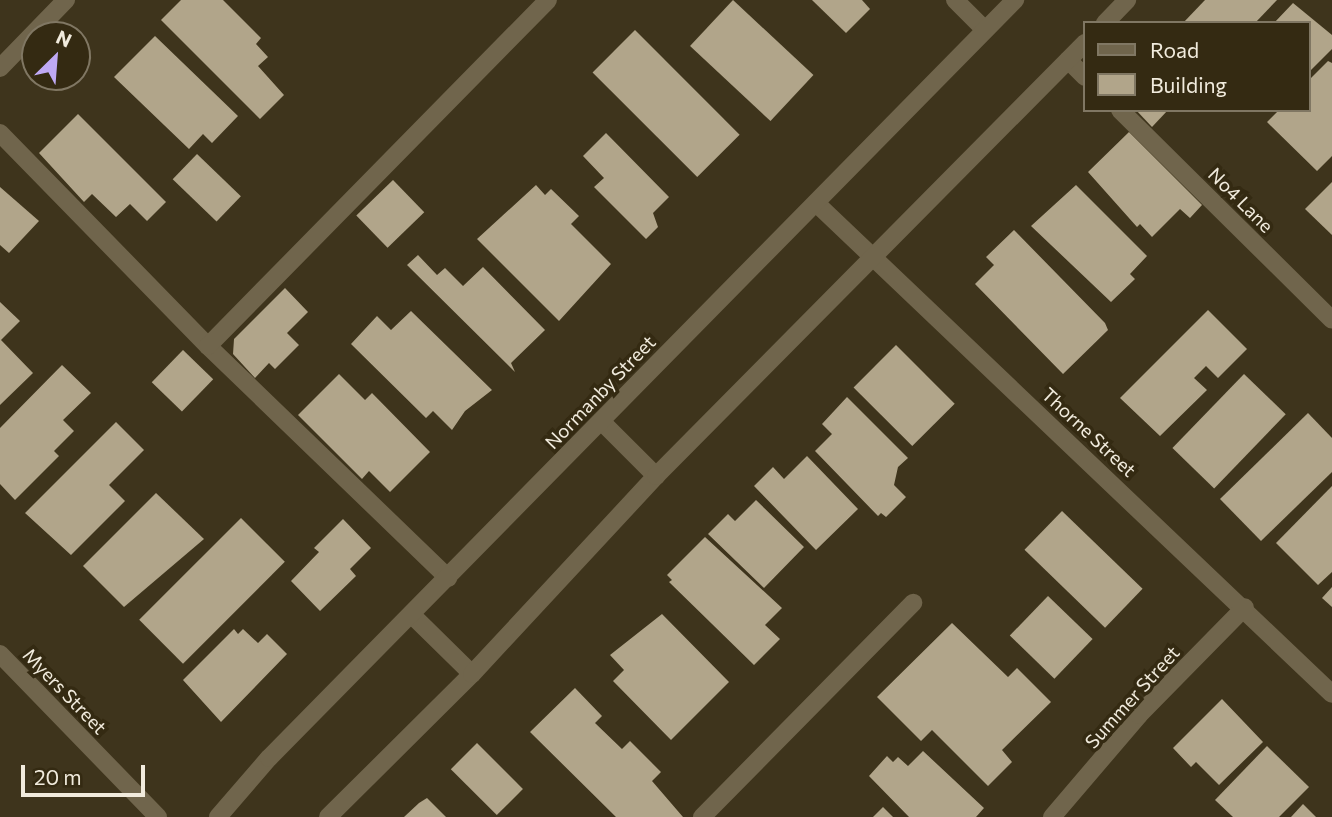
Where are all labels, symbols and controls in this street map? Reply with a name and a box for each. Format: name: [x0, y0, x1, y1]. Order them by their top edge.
north arrow: [21, 21, 91, 91]
legend: [1084, 21, 1311, 112]
text: N: [53, 25, 76, 52]
text: Road: [1150, 37, 1199, 62]
text: Building: [1150, 72, 1227, 97]
street label: No4 Lane: [1204, 163, 1278, 237]
street label: Normanby Street: [540, 331, 660, 453]
street label: Thorne Street: [1037, 383, 1141, 481]
street label: Summer Street: [1080, 641, 1184, 753]
street label: Myers Street: [18, 643, 112, 739]
scale bar: [24, 750, 149, 794]
text: 20 m: [34, 764, 82, 789]

